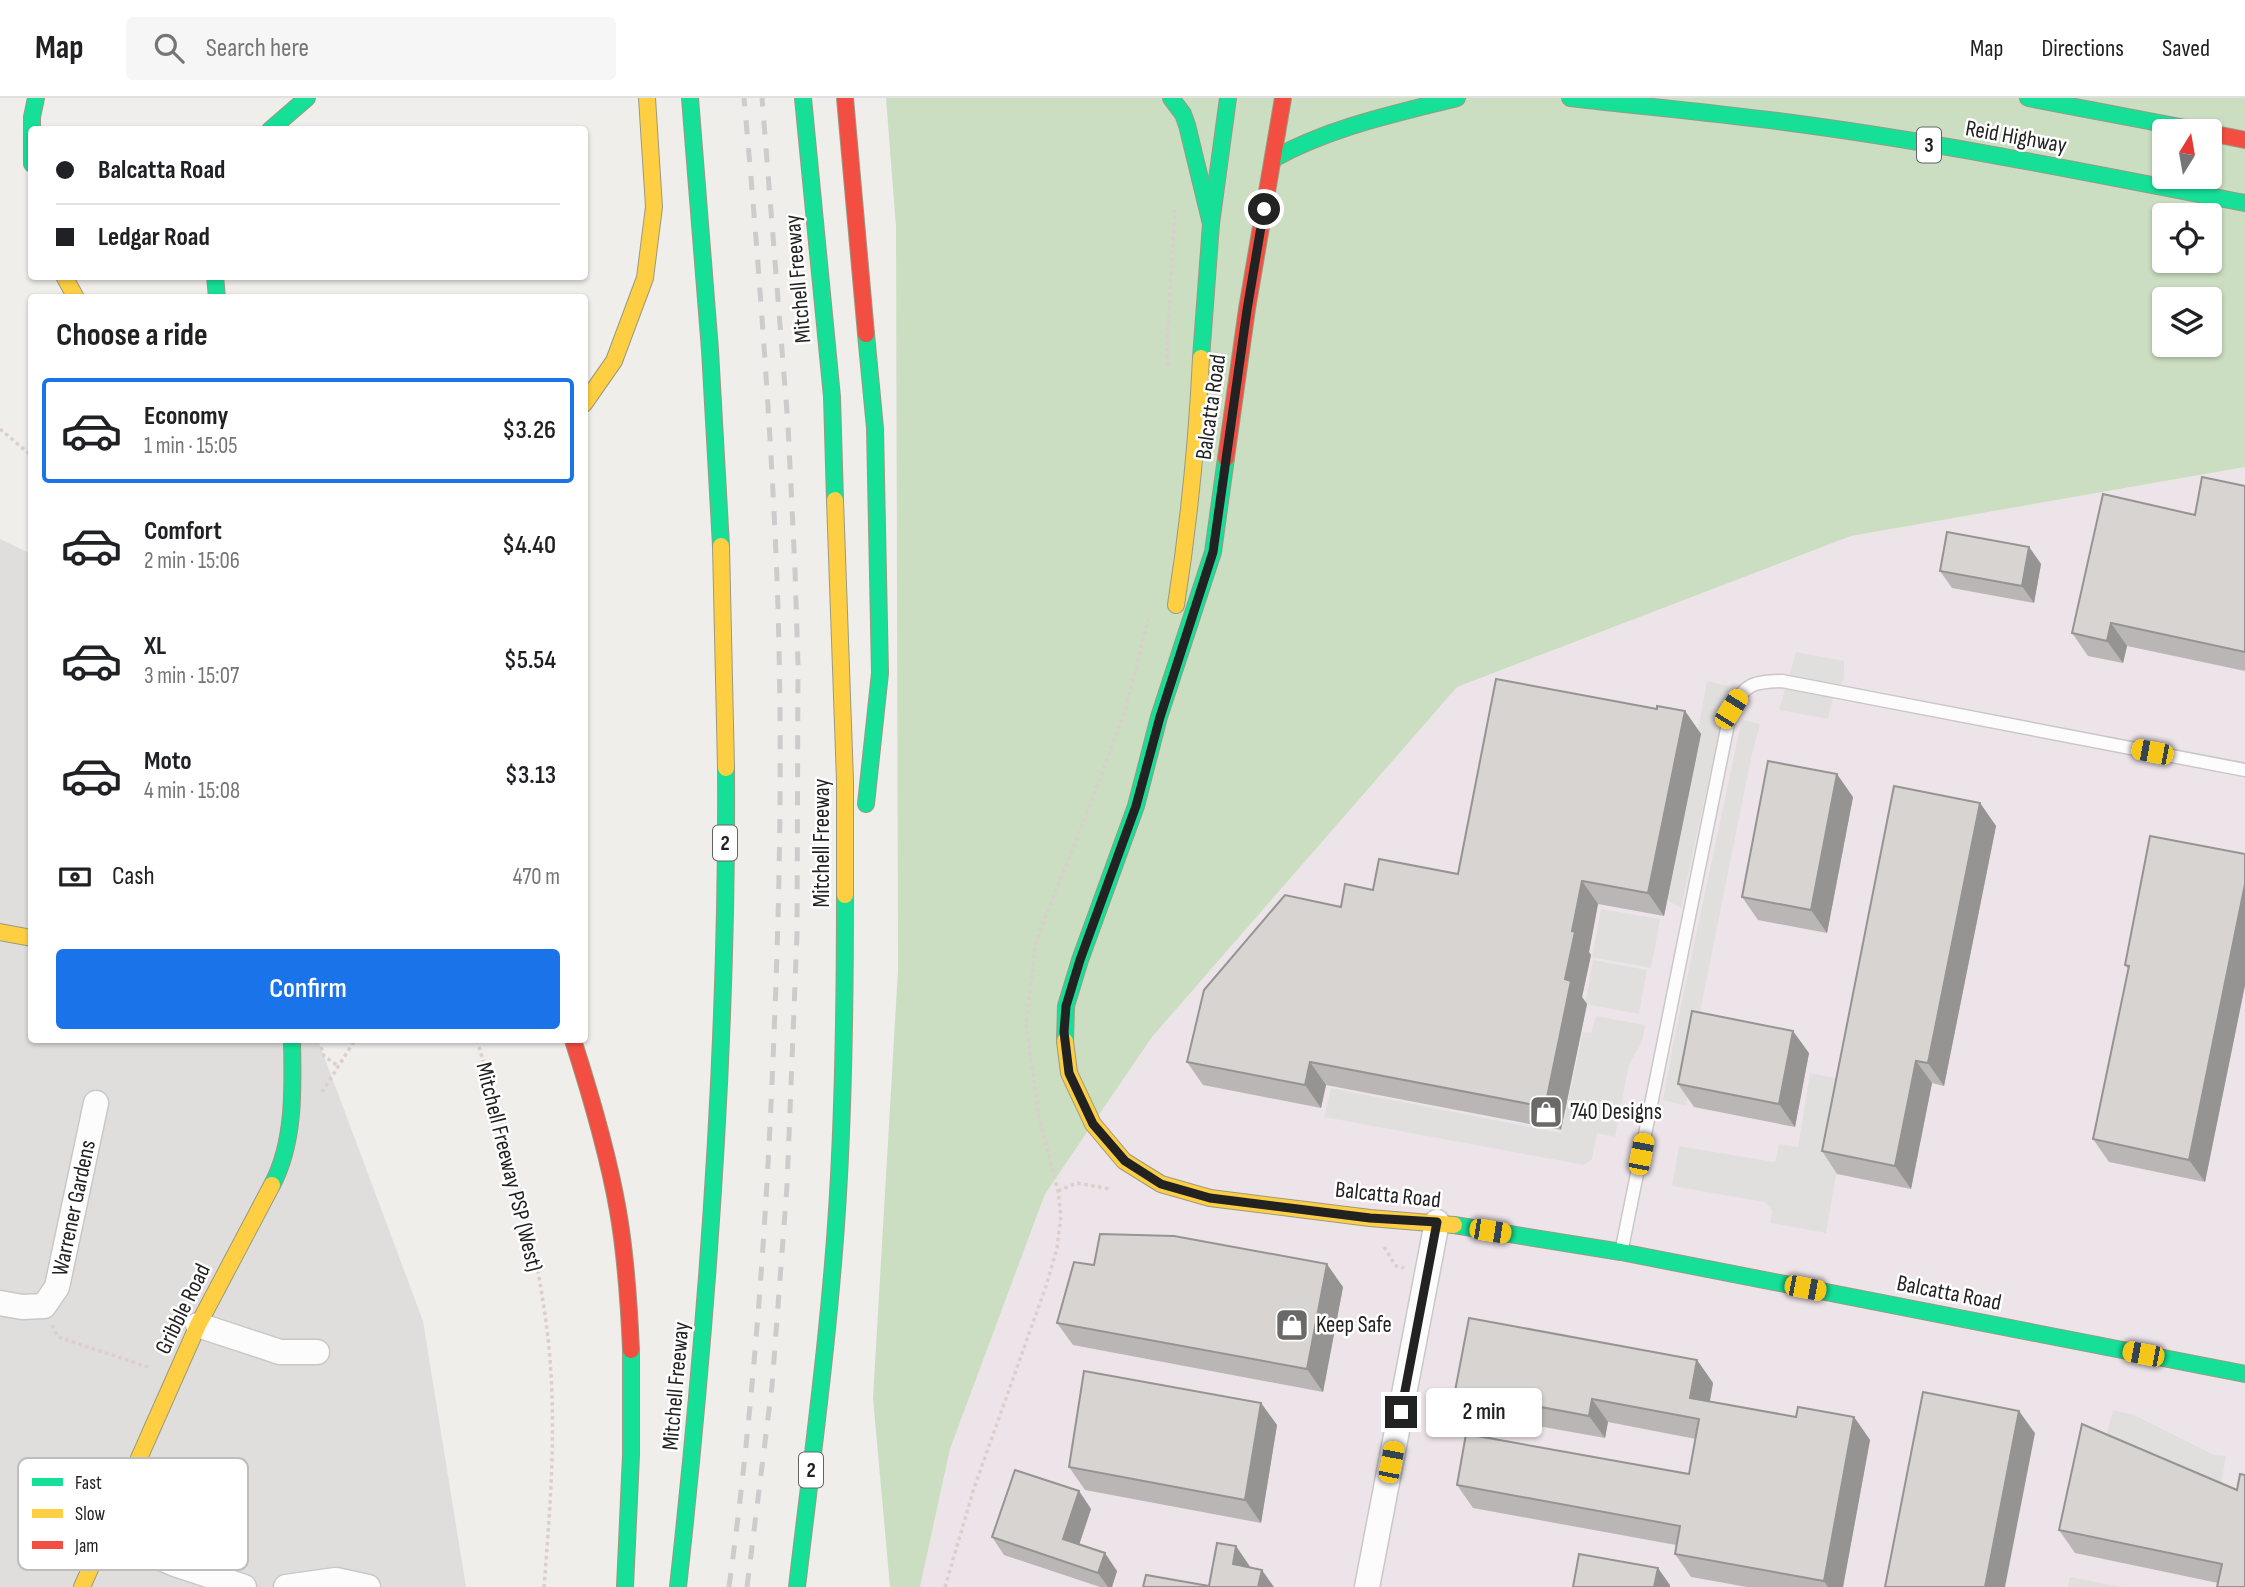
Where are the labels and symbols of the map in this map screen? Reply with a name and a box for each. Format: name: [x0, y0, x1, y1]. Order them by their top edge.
street label: Reid Highway: [1963, 114, 2069, 160]
north arrow: [2152, 119, 2222, 189]
road number: 3: [1917, 128, 1941, 162]
route start: [1248, 193, 1280, 225]
street label: Mitchell Freeway: [778, 214, 818, 344]
street label: Balcatta Road: [1190, 353, 1232, 461]
car: [1711, 686, 1752, 732]
car: [2130, 738, 2175, 766]
street label: Mitchell Freeway: [808, 778, 836, 907]
road number: 2: [713, 826, 737, 860]
street label: Mitchell Freeway PSP (West): [469, 1060, 549, 1274]
shop icon: 740 Designs: [1527, 1093, 1565, 1131]
place label: 740 Designs: [1570, 1098, 1662, 1126]
car: [1627, 1131, 1656, 1177]
street label: Warrener Gardens: [46, 1138, 102, 1278]
street label: Balcatta Road: [1334, 1176, 1442, 1214]
car: [1468, 1217, 1513, 1245]
street label: Gribble Road: [149, 1259, 217, 1359]
street label: Balcatta Road: [1894, 1269, 2004, 1317]
car: [1783, 1274, 1828, 1302]
shop icon: Keep Safe: [1273, 1306, 1311, 1344]
place label: Keep Safe: [1316, 1311, 1392, 1339]
street label: Mitchell Freeway: [656, 1321, 696, 1451]
car: [2121, 1340, 2166, 1368]
callout: 2 min: [1426, 1388, 1541, 1436]
route end: [1385, 1396, 1417, 1428]
car: [1377, 1439, 1406, 1485]
road number: 2: [799, 1452, 823, 1488]
legend: [18, 1458, 248, 1570]
text: Fast: [75, 1472, 102, 1495]
text: Slow: [75, 1503, 105, 1526]
text: Jam: [74, 1535, 98, 1558]

